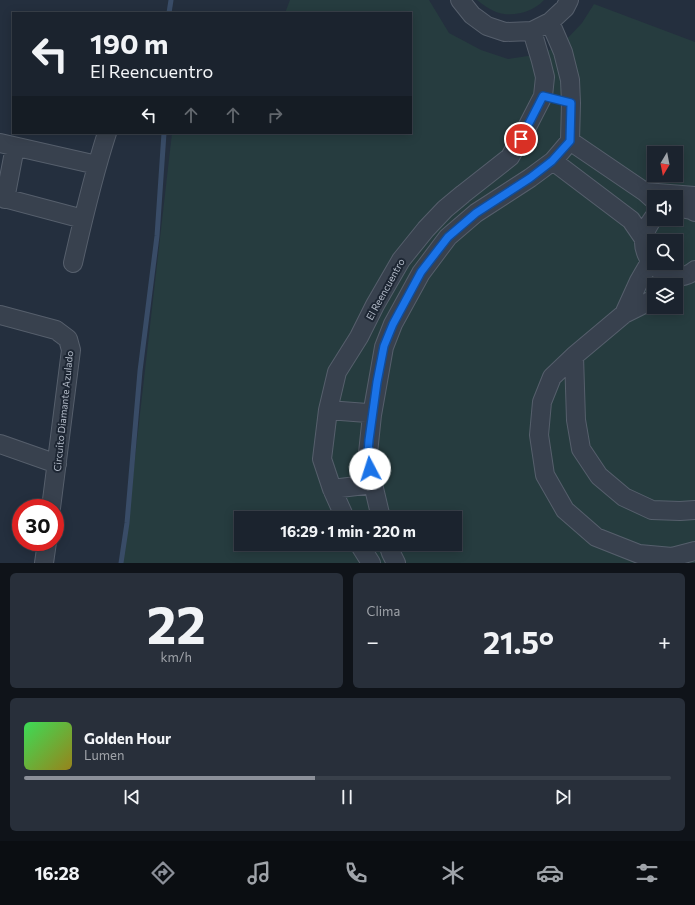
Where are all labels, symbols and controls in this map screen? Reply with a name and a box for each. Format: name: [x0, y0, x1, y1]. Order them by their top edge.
text: 190 m: [90, 26, 168, 60]
icon: left: [24, 28, 76, 80]
text: El Reencuentro: [90, 60, 213, 82]
icon: left: [138, 104, 160, 126]
icon: ahead: [180, 104, 202, 126]
icon: ahead: [222, 104, 244, 126]
icon: right: [264, 104, 286, 126]
pin: [504, 122, 538, 156]
icon: arrive: [510, 128, 532, 150]
north arrow: [647, 146, 683, 182]
map controls: [647, 146, 683, 314]
button: sound: [647, 190, 683, 226]
button: search: [647, 234, 683, 270]
street label: El Reencuentro: [363, 256, 407, 322]
button: layers: [647, 278, 683, 314]
street label: Circuito Diamante Azulado: [51, 350, 75, 472]
position arrow: [349, 448, 391, 490]
speed limit sign: 30: [12, 499, 64, 551]
text: 16:29 · 1 min · 220 m: [280, 522, 416, 540]
text: 22: [147, 591, 206, 655]
text: Clima: [367, 603, 400, 619]
text: 21.5°: [483, 623, 554, 660]
text: −: [367, 628, 379, 655]
text: +: [658, 628, 671, 655]
text: km/h: [160, 649, 192, 665]
text: Golden Hour: [84, 729, 171, 747]
text: Lumen: [84, 747, 124, 763]
icon: previous: [121, 786, 143, 808]
icon: pause: [336, 786, 358, 808]
icon: next: [552, 786, 574, 808]
icon: directions: [149, 859, 177, 887]
icon: music: [245, 859, 273, 887]
icon: phone: [342, 859, 370, 887]
icon: climate: [439, 859, 467, 887]
icon: car: [536, 859, 564, 887]
icon: filters: [633, 859, 661, 887]
text: 16:28: [34, 862, 80, 884]

